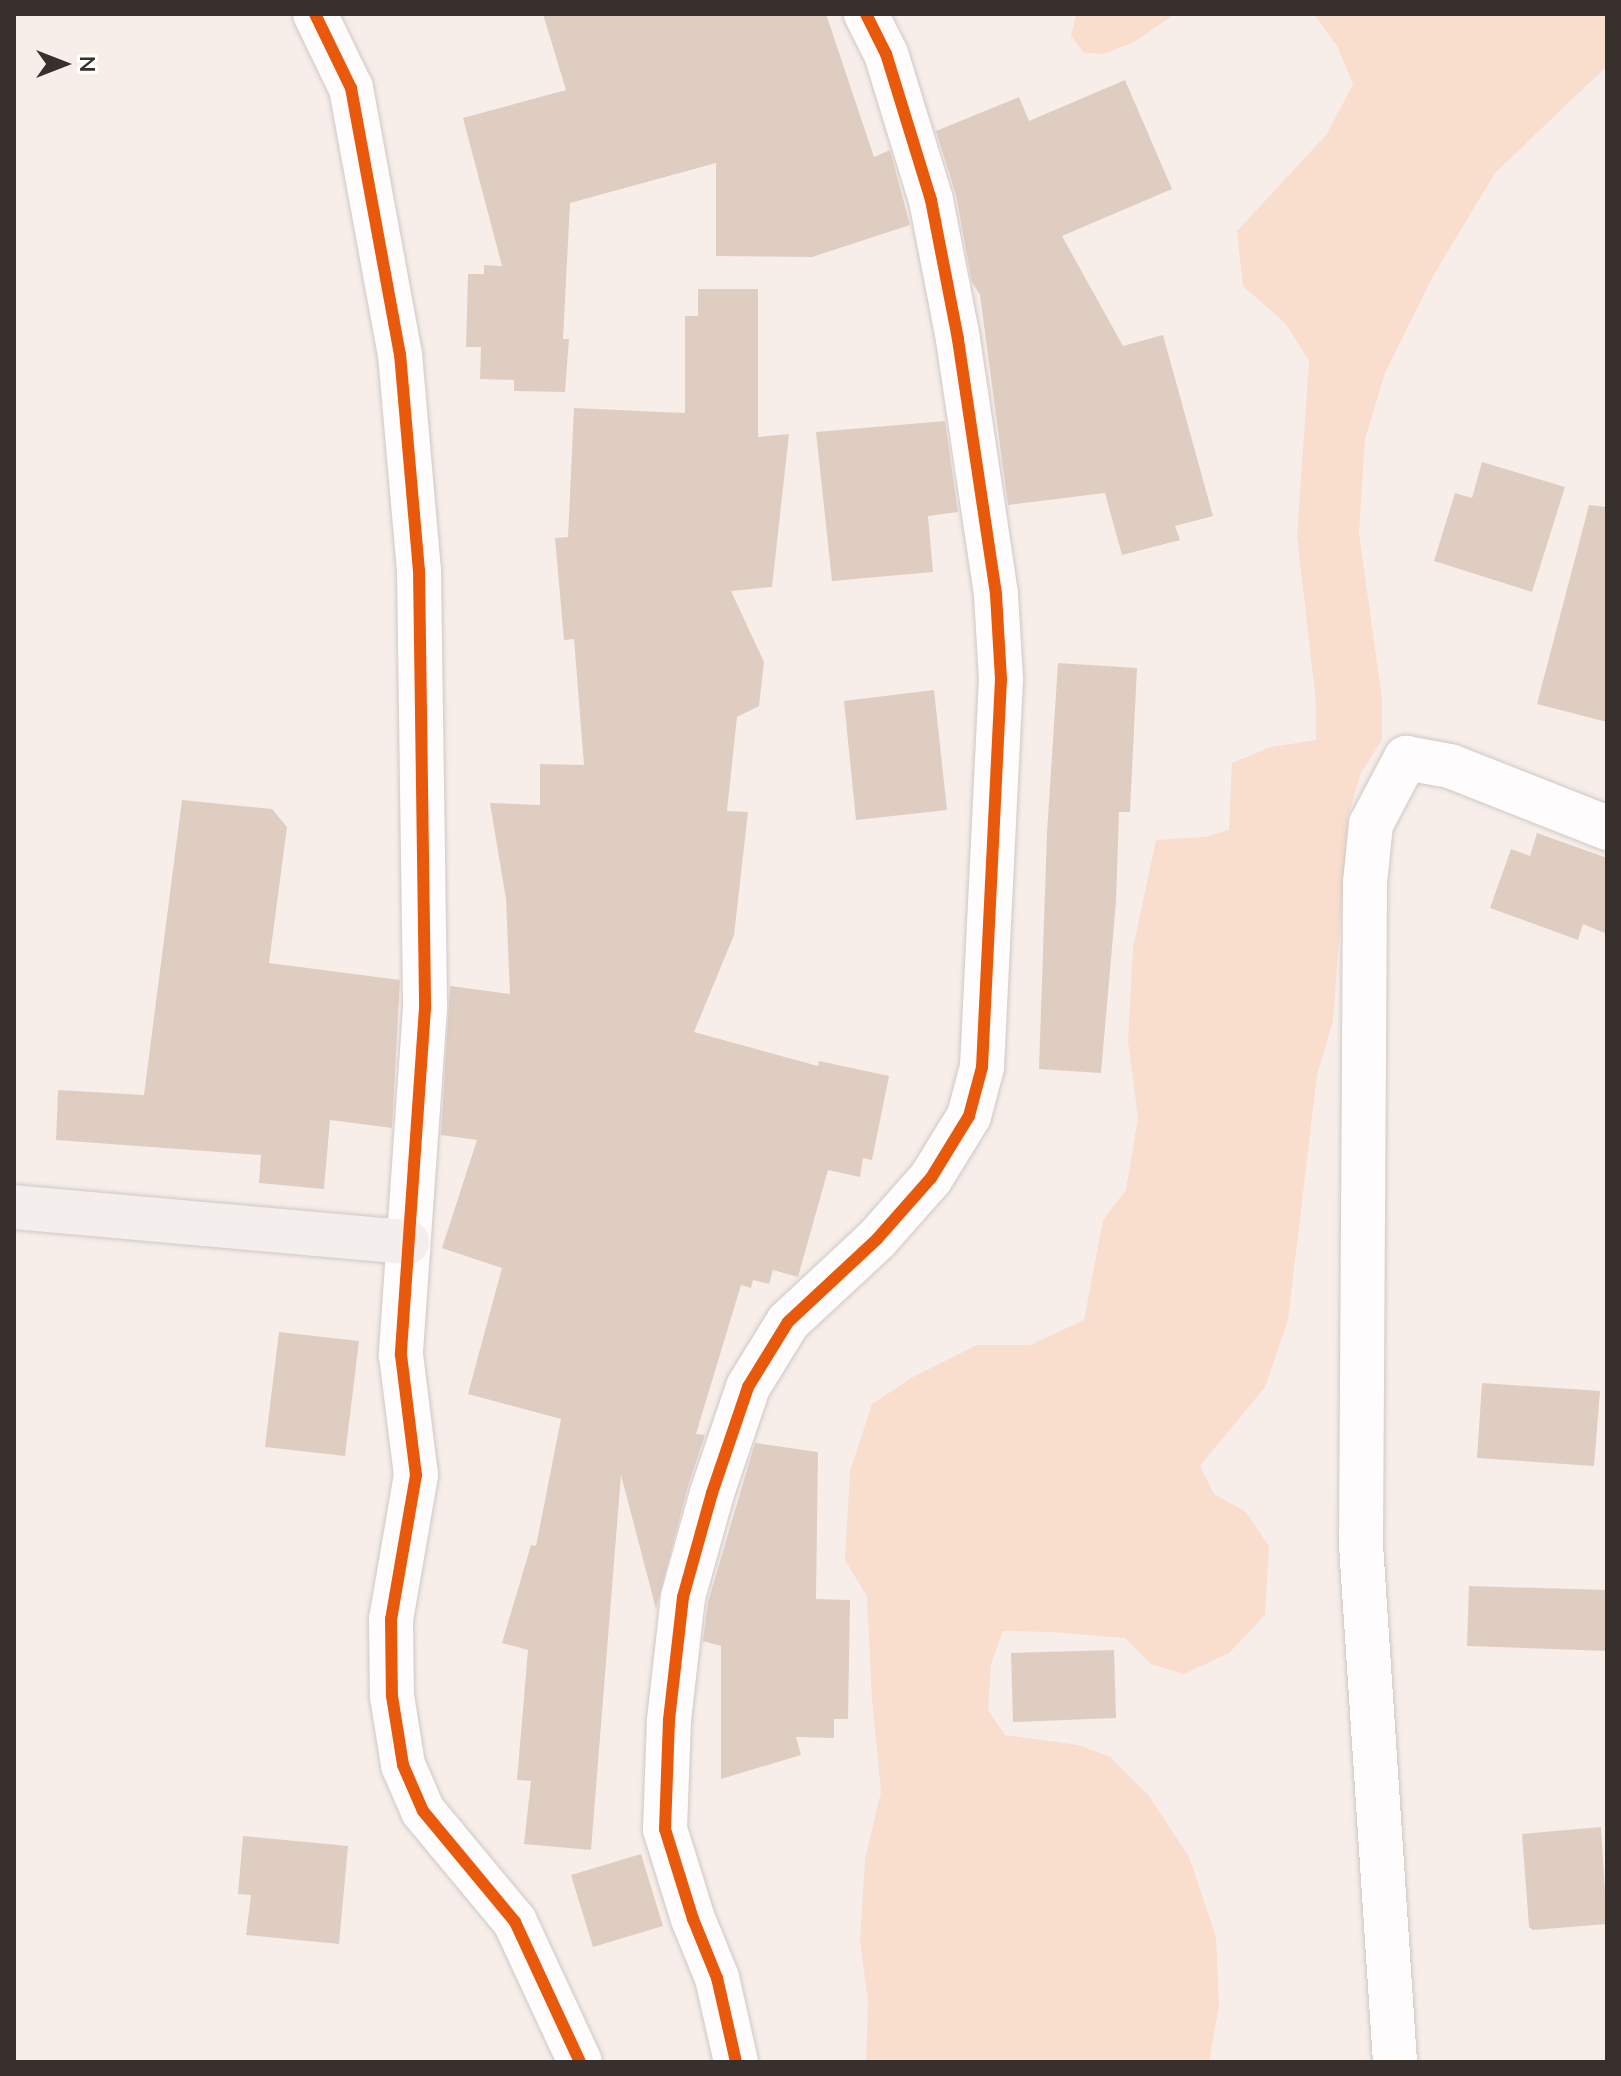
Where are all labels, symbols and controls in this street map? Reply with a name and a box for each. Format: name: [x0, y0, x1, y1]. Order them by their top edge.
north arrow: [24, 24, 104, 104]
text: N: [74, 56, 102, 72]

